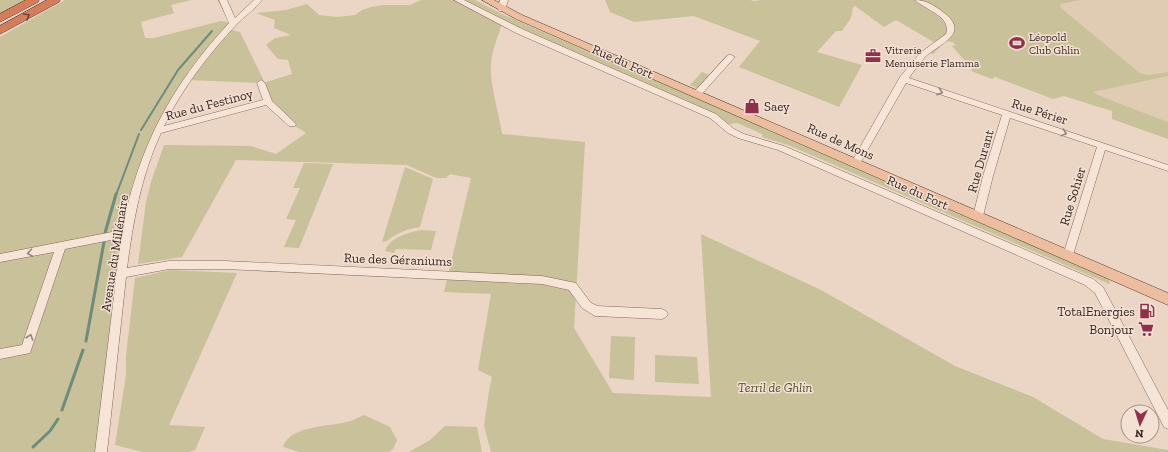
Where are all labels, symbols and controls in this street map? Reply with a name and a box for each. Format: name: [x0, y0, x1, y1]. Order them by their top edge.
one-way arrow: [23, 13, 30, 20]
place label: Léopold Club Ghlin: [1029, 31, 1080, 57]
sports icon: Léopold Club Ghlin: [1008, 34, 1026, 52]
street label: Rue du Fort: [590, 41, 656, 82]
place label: Vitrerie Menuiserie Flamma: [884, 44, 980, 70]
office icon: Vitrerie Menuiserie Flamma: [864, 47, 882, 65]
street label: Rue du Festinoy: [164, 86, 255, 123]
one-way arrow: [937, 87, 944, 95]
street label: Rue Périer: [1010, 95, 1070, 128]
shop icon: Saey: [743, 97, 761, 115]
place label: Saey: [764, 99, 790, 114]
street label: Rue de Mons: [805, 120, 877, 163]
street label: Rue Durant: [964, 128, 997, 194]
one-way arrow: [1060, 128, 1067, 136]
street label: Rue Sohier: [1056, 165, 1088, 227]
street label: Rue du Fort: [885, 172, 951, 213]
street label: Avenue du Millénaire: [98, 193, 131, 313]
one-way arrow: [27, 248, 33, 256]
street label: Rue des Géraniums: [344, 250, 453, 269]
fuel station icon: TotalEnergies: [1138, 302, 1156, 320]
place label: TotalEnergies: [1057, 304, 1135, 319]
supermarket icon: Bonjour: [1137, 320, 1155, 338]
place label: Bonjour: [1089, 322, 1134, 338]
one-way arrow: [25, 334, 34, 341]
park label: Terril de Ghlin: [738, 380, 813, 395]
north arrow: [1120, 404, 1160, 444]
text: N: [1134, 427, 1144, 440]

